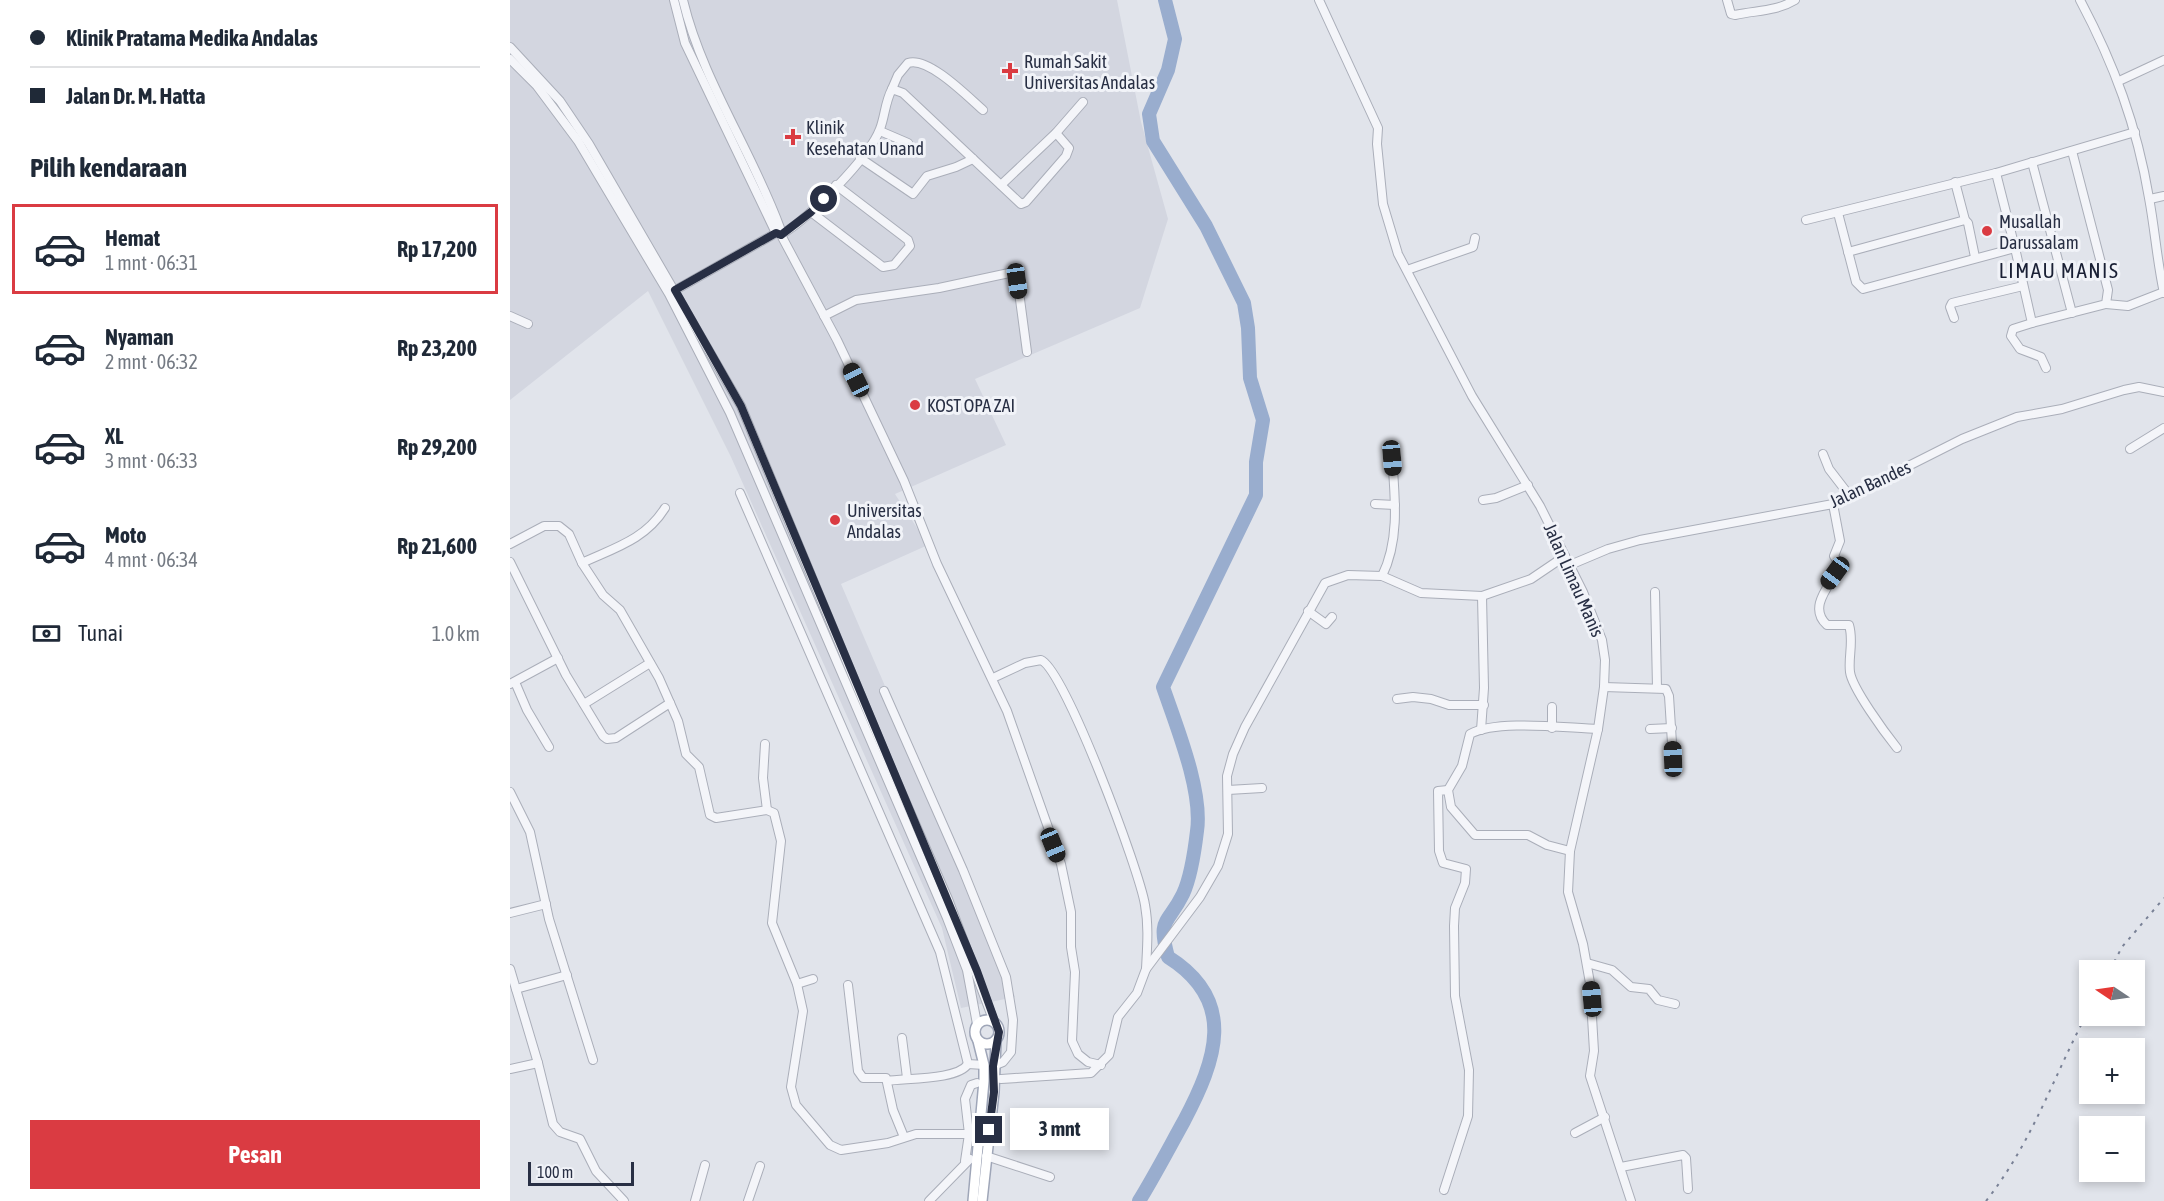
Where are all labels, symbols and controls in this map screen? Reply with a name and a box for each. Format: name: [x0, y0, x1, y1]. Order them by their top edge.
text: Klinik Pratama Medika Andalas: [66, 25, 318, 51]
place label: Rumah Sakit Universitas Andalas: [1024, 51, 1155, 93]
marker: Rumah Sakit Universitas Andalas: [1001, 62, 1019, 80]
text: Jalan Dr. M. Hatta: [66, 83, 205, 109]
place label: Klinik Kesehatan Unand: [806, 117, 924, 159]
marker: Klinik Kesehatan Unand: [784, 128, 802, 146]
text: Pilih kendaraan: [30, 152, 187, 183]
route start: [810, 185, 837, 212]
place label: Musallah Darussalam: [1999, 211, 2079, 253]
icon: car: [33, 222, 87, 276]
marker: Musallah Darussalam: [1980, 224, 1994, 238]
text: Hemat: [105, 225, 160, 251]
text: Rp 17,200: [397, 236, 477, 262]
text: 1 mnt · 06:31: [105, 251, 198, 274]
district label: LIMAU MANIS: [1999, 258, 2119, 282]
car: [1006, 262, 1028, 300]
icon: car: [33, 321, 87, 375]
text: Nyaman: [105, 324, 174, 350]
text: Rp 23,200: [397, 335, 477, 361]
text: 2 mnt · 06:32: [105, 350, 198, 373]
car: [840, 360, 872, 400]
place label: KOST OPA ZAI: [927, 395, 1015, 416]
marker: KOST OPA ZAI: [908, 398, 922, 412]
icon: car: [33, 420, 87, 474]
text: XL: [105, 423, 123, 449]
text: Rp 29,200: [397, 434, 477, 460]
car: [1381, 439, 1403, 477]
text: 3 mnt · 06:33: [105, 449, 198, 472]
street label: Jalan Bandes: [1826, 456, 1914, 512]
place label: Universitas Andalas: [847, 500, 922, 542]
marker: Universitas Andalas: [828, 513, 842, 527]
icon: car: [33, 519, 87, 573]
street label: Jalan Limau Manis: [1540, 520, 1608, 640]
text: Moto: [105, 522, 147, 548]
text: Rp 21,600: [397, 533, 477, 559]
text: 4 mnt · 06:34: [105, 548, 198, 571]
car: [1817, 553, 1853, 593]
icon: cash: [30, 617, 63, 650]
text: Tunai: [78, 620, 123, 646]
text: 1.0 km: [432, 622, 480, 645]
car: [1663, 741, 1683, 777]
car: [1038, 825, 1068, 865]
north arrow: [2079, 960, 2145, 1026]
map controls: [2079, 960, 2145, 1182]
car: [1581, 980, 1603, 1018]
button: +: [2079, 1038, 2145, 1104]
callout: 3 mnt: [1010, 1109, 1109, 1151]
route end: [975, 1116, 1002, 1143]
button: −: [2079, 1116, 2145, 1182]
text: 3 mnt: [1039, 1117, 1081, 1140]
button: Pesan: [30, 1120, 480, 1189]
scale bar: [528, 1159, 634, 1186]
text: 100 m: [537, 1163, 573, 1181]

